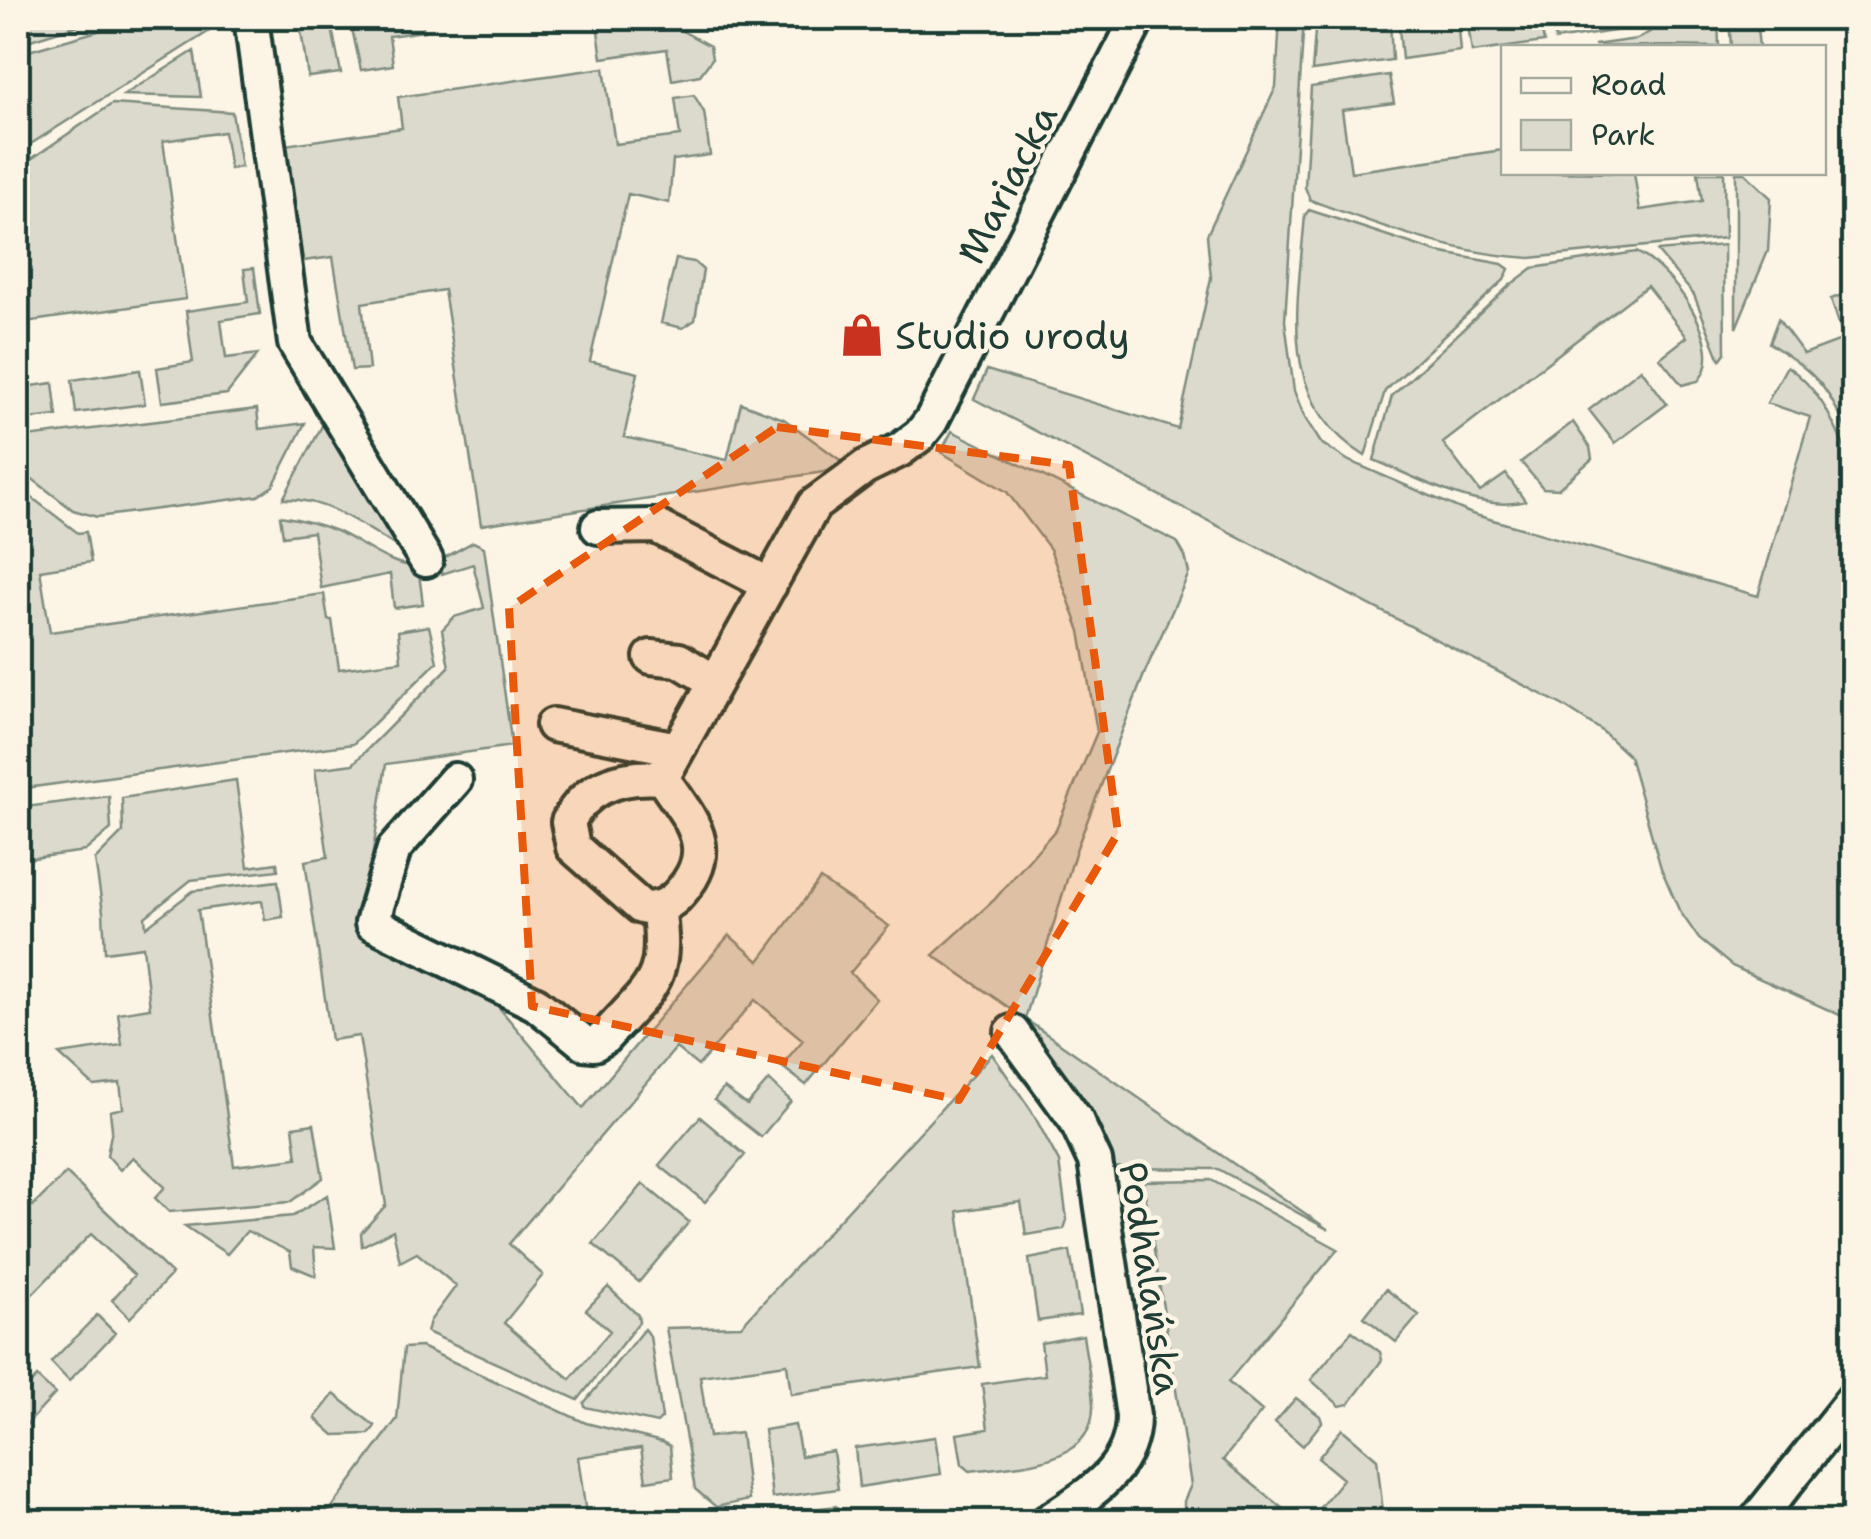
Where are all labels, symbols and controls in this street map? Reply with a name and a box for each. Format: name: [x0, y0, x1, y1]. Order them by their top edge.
legend: [1501, 45, 1826, 175]
text: Road: [1591, 64, 1666, 105]
street label: Mariacka: [945, 95, 1069, 272]
text: Park: [1591, 114, 1655, 155]
place label: Studio urody: [895, 310, 1130, 361]
shop icon: Studio urody: [838, 311, 886, 359]
street label: Podhalańska: [1107, 1158, 1195, 1398]

